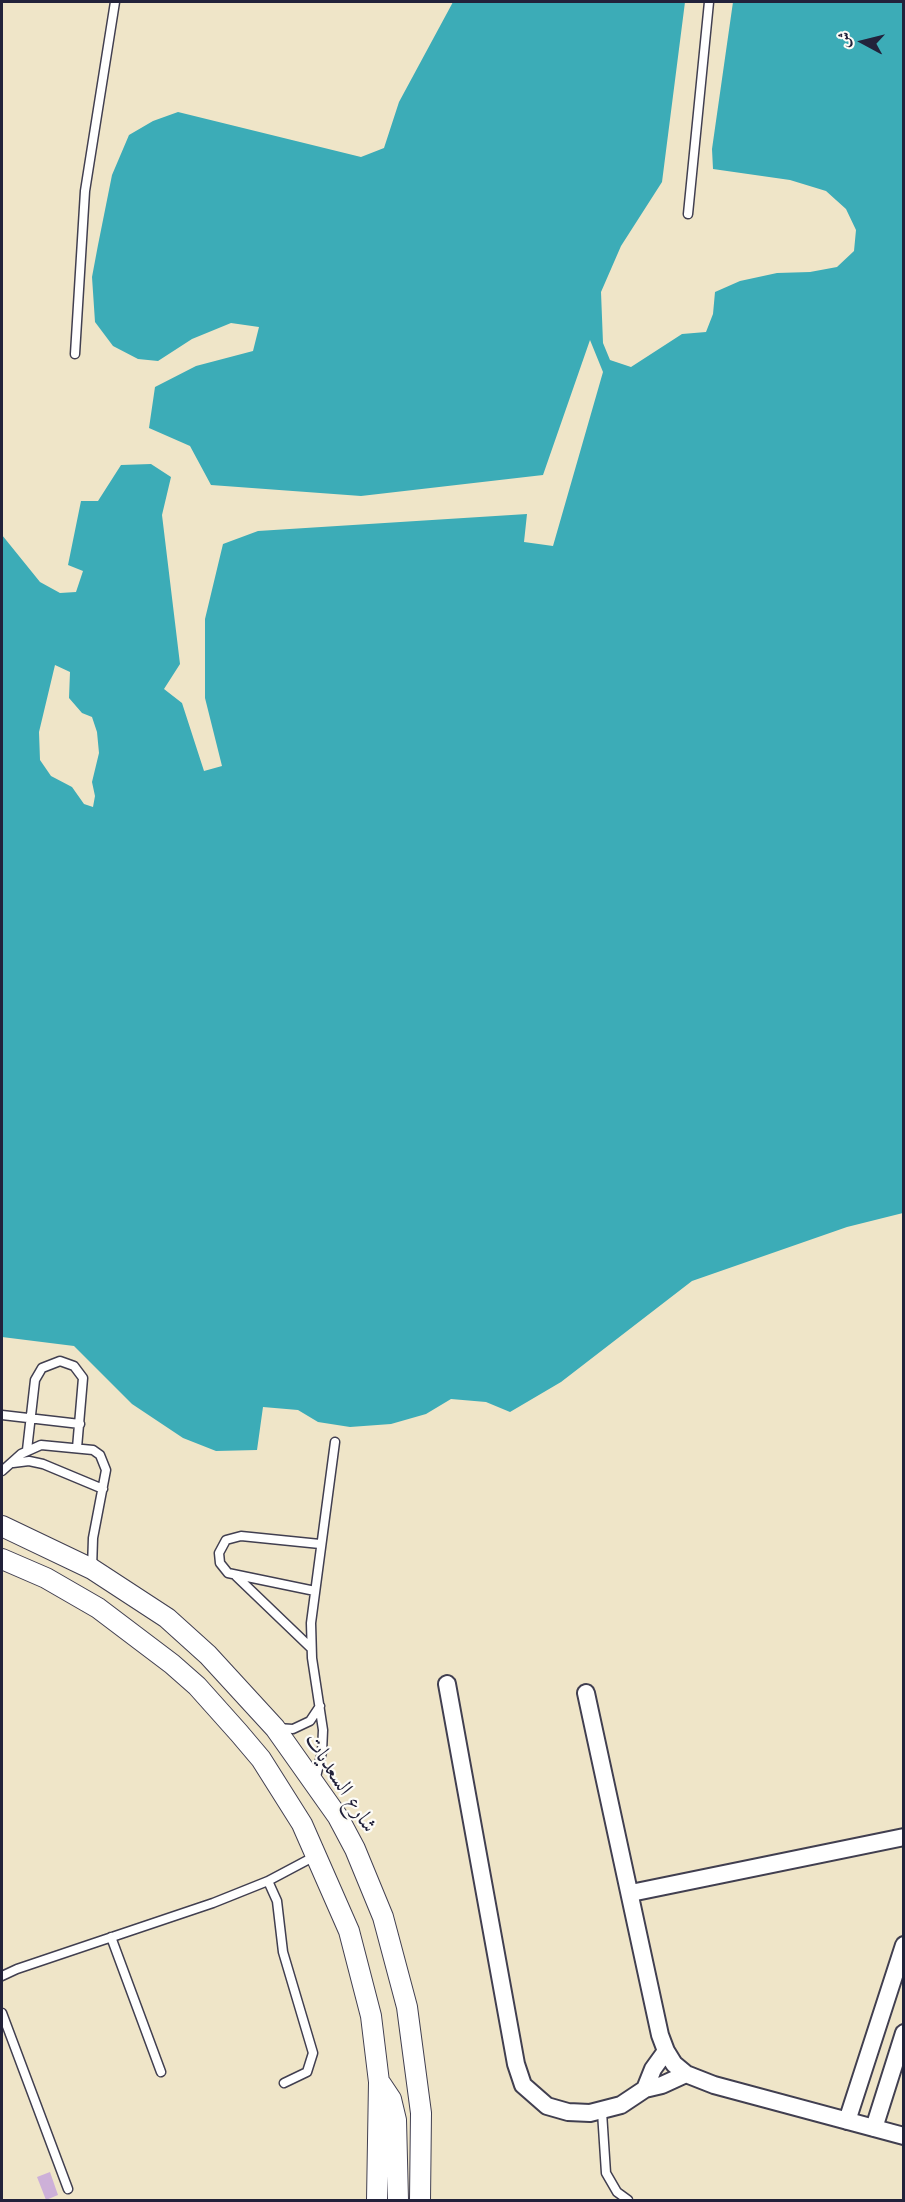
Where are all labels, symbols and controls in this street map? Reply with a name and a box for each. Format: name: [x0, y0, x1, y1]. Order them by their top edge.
north arrow: [833, 12, 893, 72]
text: ش: [836, 31, 854, 49]
street label: شارع السعديات: [298, 1728, 382, 1838]

